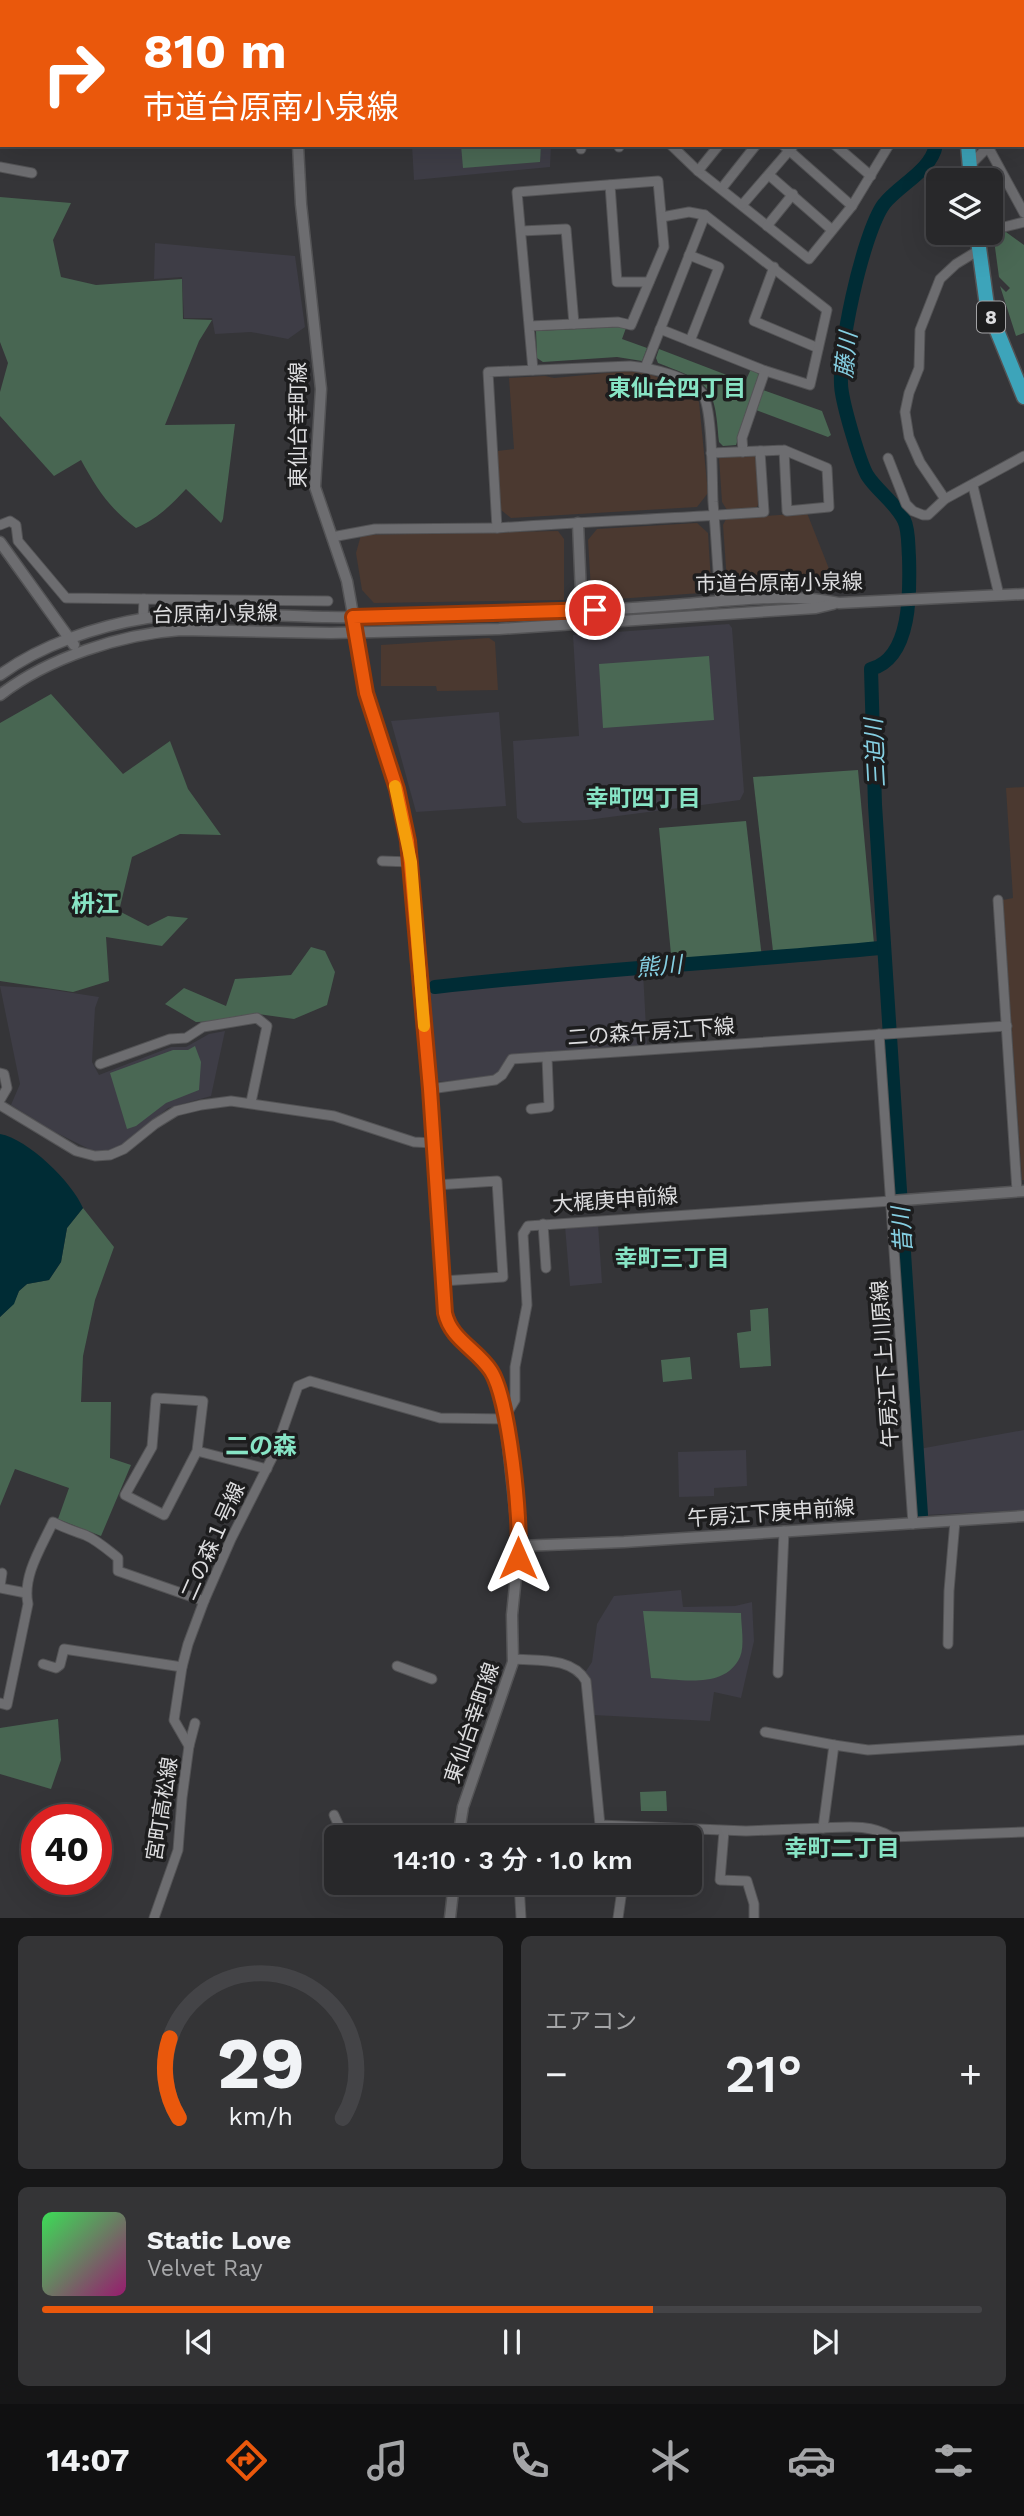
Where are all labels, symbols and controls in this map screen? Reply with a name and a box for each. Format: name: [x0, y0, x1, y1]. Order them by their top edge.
text: 810 m: [143, 22, 287, 80]
icon: right: [28, 28, 119, 119]
text: 市道台原南小泉線: [143, 88, 399, 126]
map controls: [926, 168, 1003, 245]
button: layers: [926, 168, 1003, 245]
road number: 8: [977, 302, 1005, 332]
water label: 藤川: [831, 328, 863, 379]
street label: 東仙台幸町線: [285, 362, 310, 488]
district label: 東仙台四丁目: [608, 375, 746, 402]
street label: 市道台原南小泉線: [695, 569, 863, 596]
pin: [565, 580, 625, 640]
icon: arrive: [576, 591, 614, 629]
street label: 台原南小泉線: [152, 600, 278, 627]
water label: 三迫川: [860, 715, 891, 788]
district label: 幸町四丁目: [586, 785, 701, 812]
district label: 枡江: [71, 890, 119, 918]
water label: 熊川: [635, 951, 686, 982]
street label: 二の森午房江下線: [566, 1013, 736, 1050]
street label: 大梶庚申前線: [551, 1183, 679, 1216]
water label: 昔川: [887, 1203, 918, 1254]
district label: 幸町三丁目: [615, 1245, 730, 1272]
street label: 午房江下上川原線: [866, 1279, 903, 1449]
district label: 二の森: [225, 1432, 297, 1460]
street label: 二の森１号線: [175, 1478, 250, 1603]
street label: 午房江下庚申前線: [686, 1494, 856, 1531]
position arrow: [481, 1521, 555, 1595]
street label: 東仙台幸町線: [439, 1659, 504, 1786]
street label: 宮町高松線: [141, 1755, 182, 1863]
speed limit sign: 40: [21, 1804, 112, 1895]
district label: 幸町二丁目: [785, 1835, 900, 1862]
text: 14:10 · 3 分 · 1.0 km: [394, 1845, 632, 1875]
text: エアコン: [545, 2008, 637, 2035]
text: 29: [216, 2021, 305, 2107]
text: 21°: [725, 2044, 802, 2105]
text: −: [545, 2052, 568, 2096]
text: +: [959, 2052, 982, 2096]
text: km/h: [228, 2102, 293, 2131]
text: Static Love: [147, 2225, 291, 2255]
text: Velvet Ray: [147, 2255, 263, 2282]
icon: previous: [180, 2323, 218, 2361]
icon: pause: [493, 2323, 531, 2361]
icon: next: [806, 2323, 844, 2361]
icon: directions: [222, 2436, 271, 2485]
icon: music: [363, 2436, 412, 2485]
icon: phone: [505, 2436, 554, 2485]
icon: climate: [646, 2436, 695, 2485]
icon: car: [787, 2436, 836, 2485]
icon: filters: [929, 2436, 978, 2485]
text: 14:07: [46, 2441, 130, 2479]

